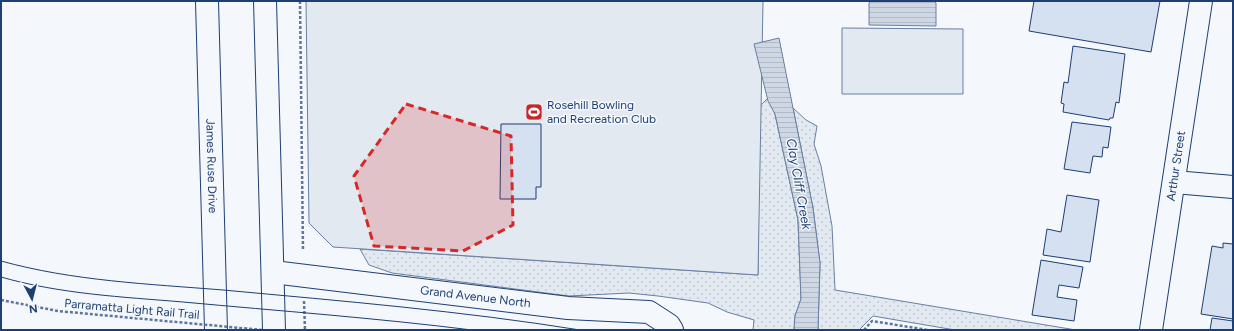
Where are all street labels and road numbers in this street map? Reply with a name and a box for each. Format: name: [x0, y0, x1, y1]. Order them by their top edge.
street label: James Ruse Drive: [203, 118, 220, 214]
street label: Arthur Street: [1164, 129, 1188, 202]
street label: Grand Avenue North: [419, 283, 532, 310]
street label: Parramatta Light Rail Trail: [64, 296, 200, 322]

